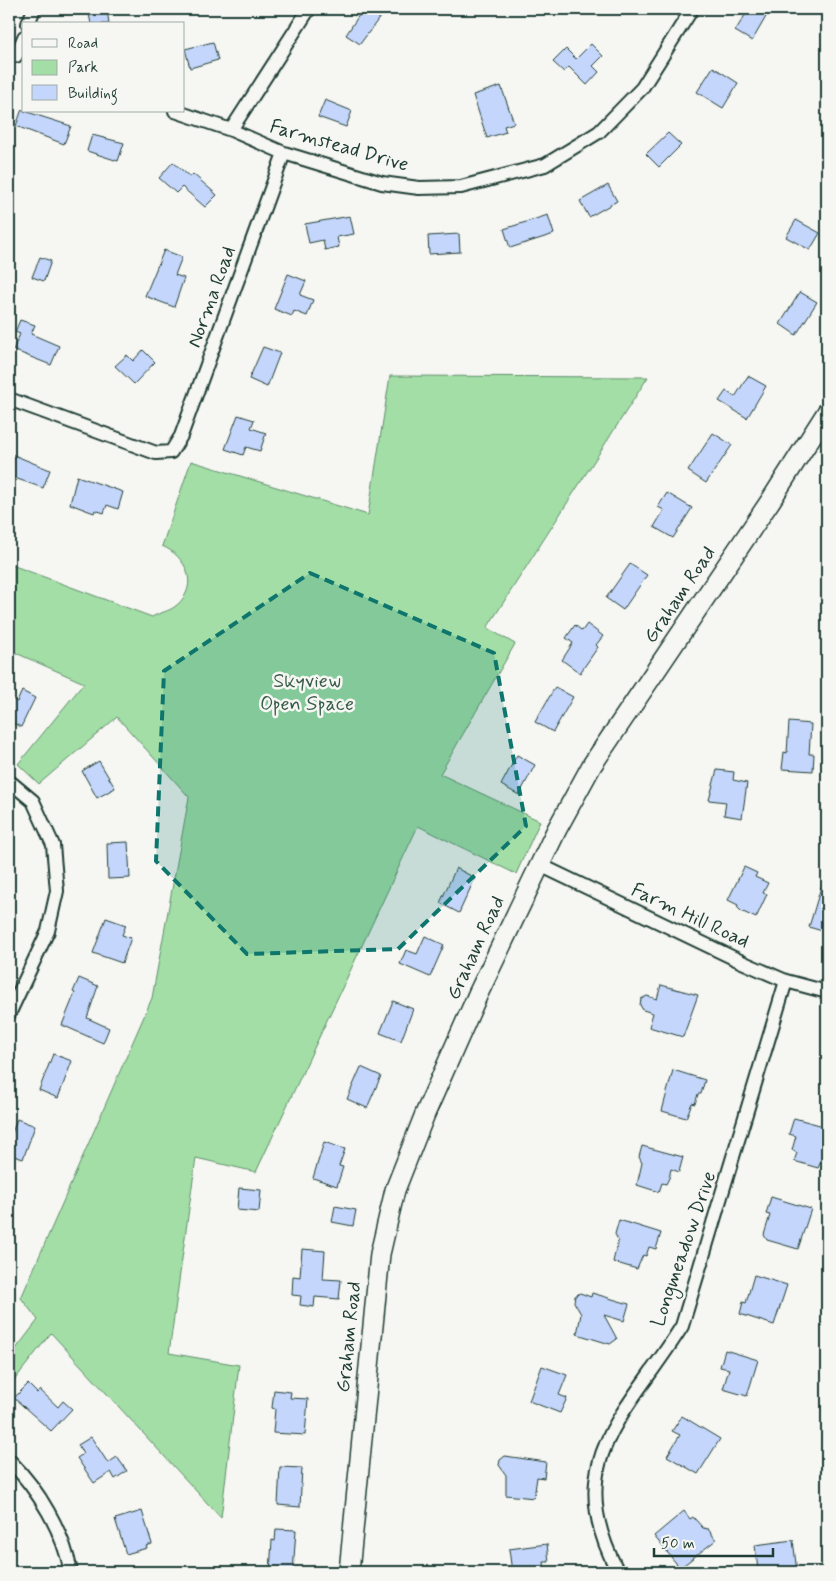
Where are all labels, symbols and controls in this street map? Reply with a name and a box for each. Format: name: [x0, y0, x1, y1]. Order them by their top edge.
legend: [22, 22, 185, 112]
text: Road: [68, 34, 98, 54]
text: Park: [68, 58, 98, 78]
text: Building: [68, 84, 118, 105]
street label: Farmstead Drive: [266, 113, 412, 179]
street label: Norma Road: [181, 243, 243, 351]
street label: Graham Road: [638, 541, 722, 649]
park label: Skyview Open Space: [260, 668, 354, 718]
street label: Farm Hill Road: [627, 877, 753, 955]
street label: Graham Road: [440, 892, 512, 1004]
street label: Longmeadow Drive: [645, 1168, 724, 1331]
street label: Graham Road: [330, 1280, 368, 1394]
scale bar: [654, 1526, 772, 1558]
text: 50 m: [661, 1534, 695, 1554]

